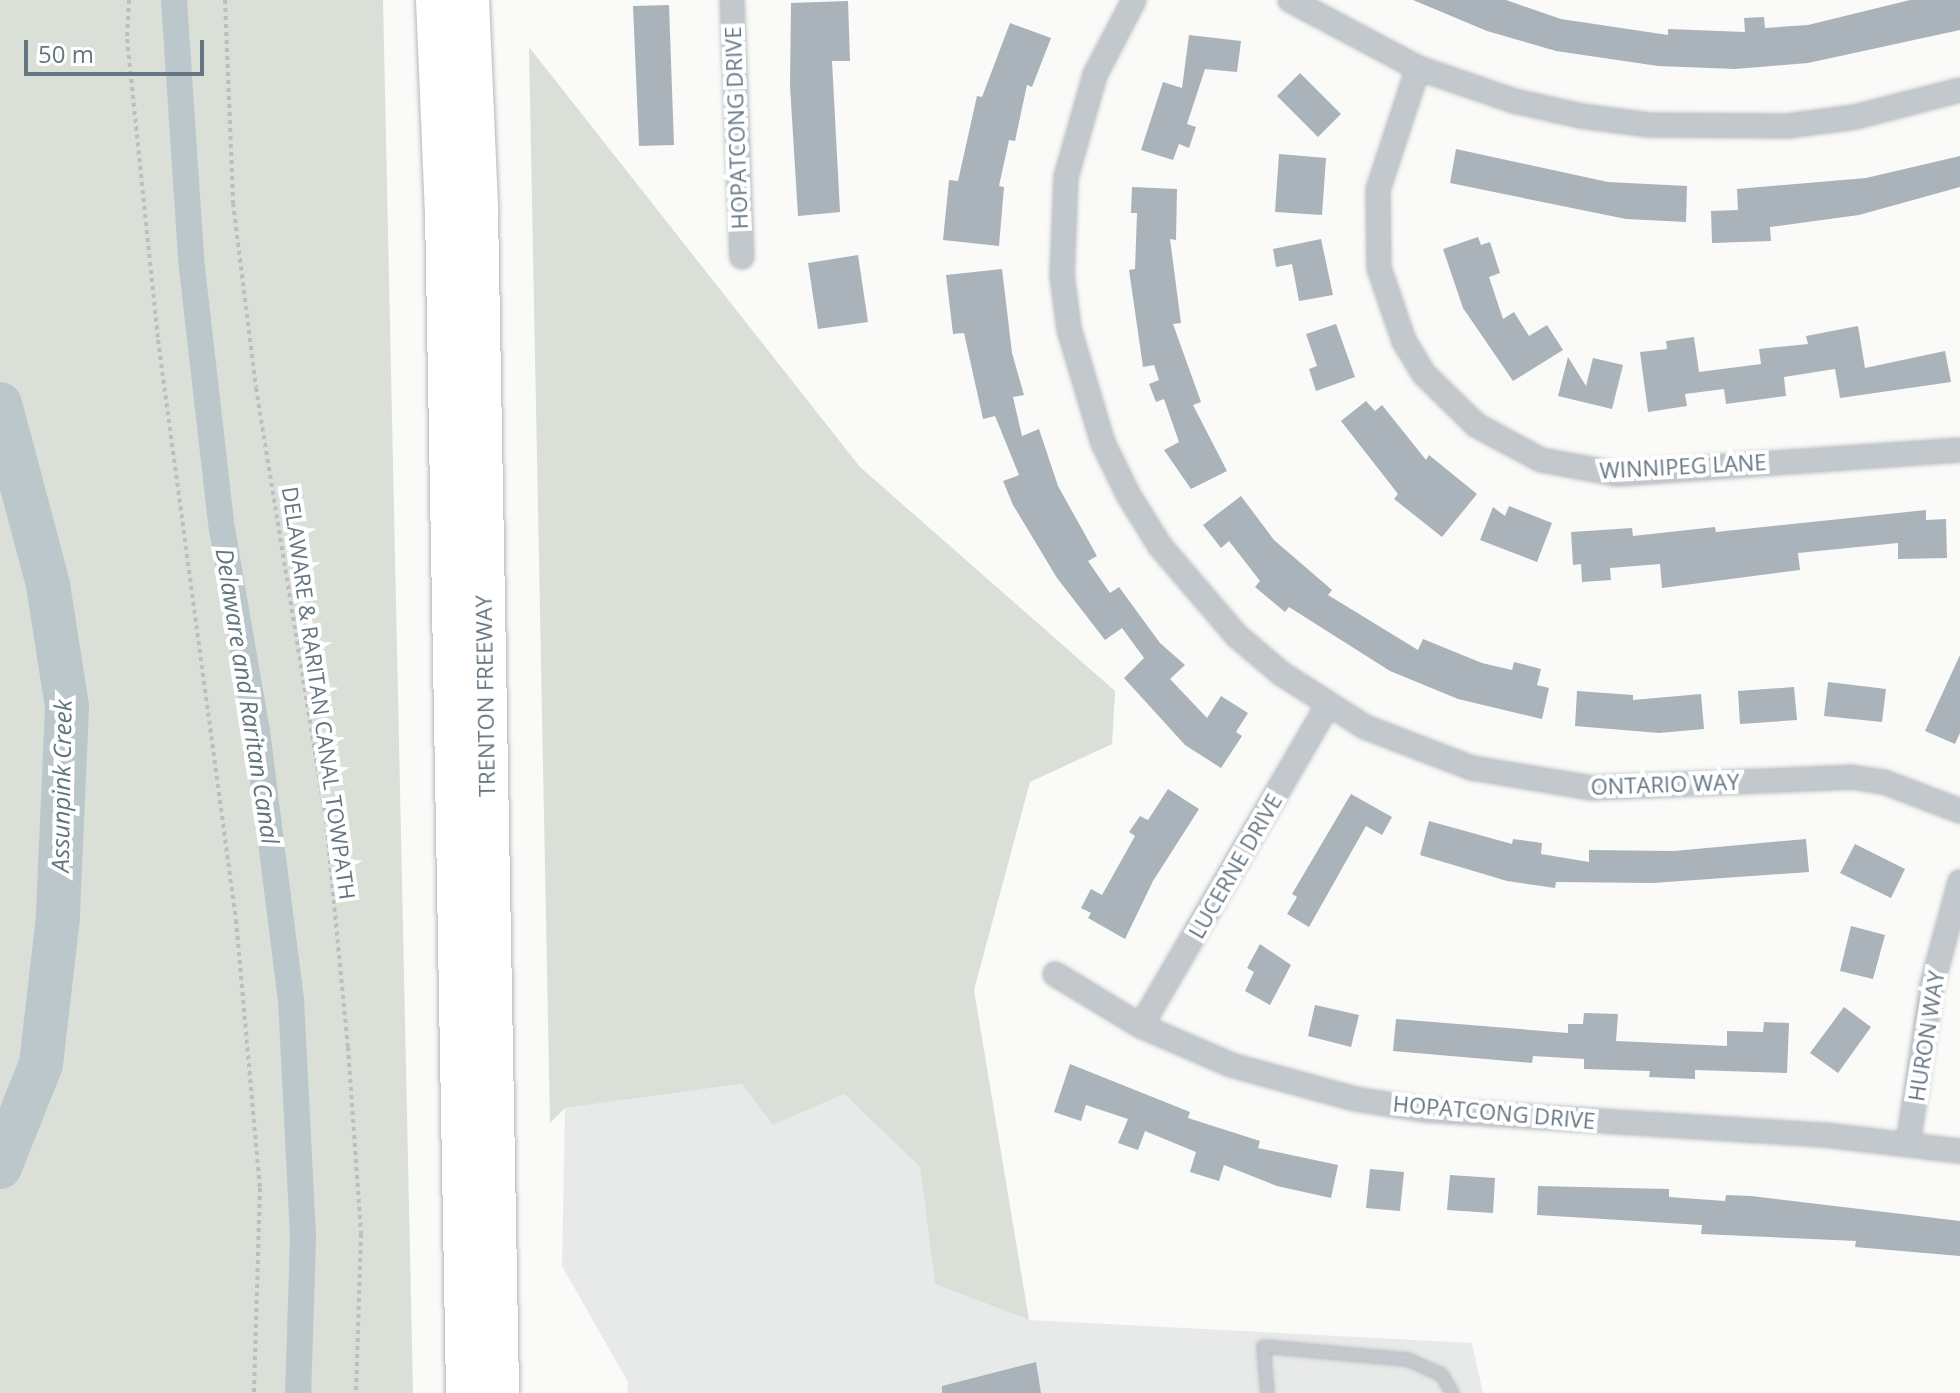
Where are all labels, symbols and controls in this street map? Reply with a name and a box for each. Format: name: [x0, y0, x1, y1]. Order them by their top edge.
scale bar: [28, 24, 208, 74]
street label: HOPATCONG DRIVE: [719, 26, 753, 230]
text: 50 m: [38, 37, 94, 70]
street label: WINNIPEG LANE: [1599, 448, 1767, 484]
street label: DELAWARE & RARITAN CANAL TOWPATH: [277, 485, 361, 901]
water label: Delaware and Raritan Canal: [210, 546, 286, 846]
street label: TRENTON FREEWAY: [470, 595, 500, 797]
water label: Assunpink Creek: [45, 699, 77, 873]
street label: ONTARIO WAY: [1590, 768, 1740, 800]
street label: LUCERNE DRIVE: [1183, 789, 1287, 943]
street label: HURON WAY: [1903, 969, 1949, 1103]
street label: HOPATCONG DRIVE: [1392, 1090, 1596, 1134]

